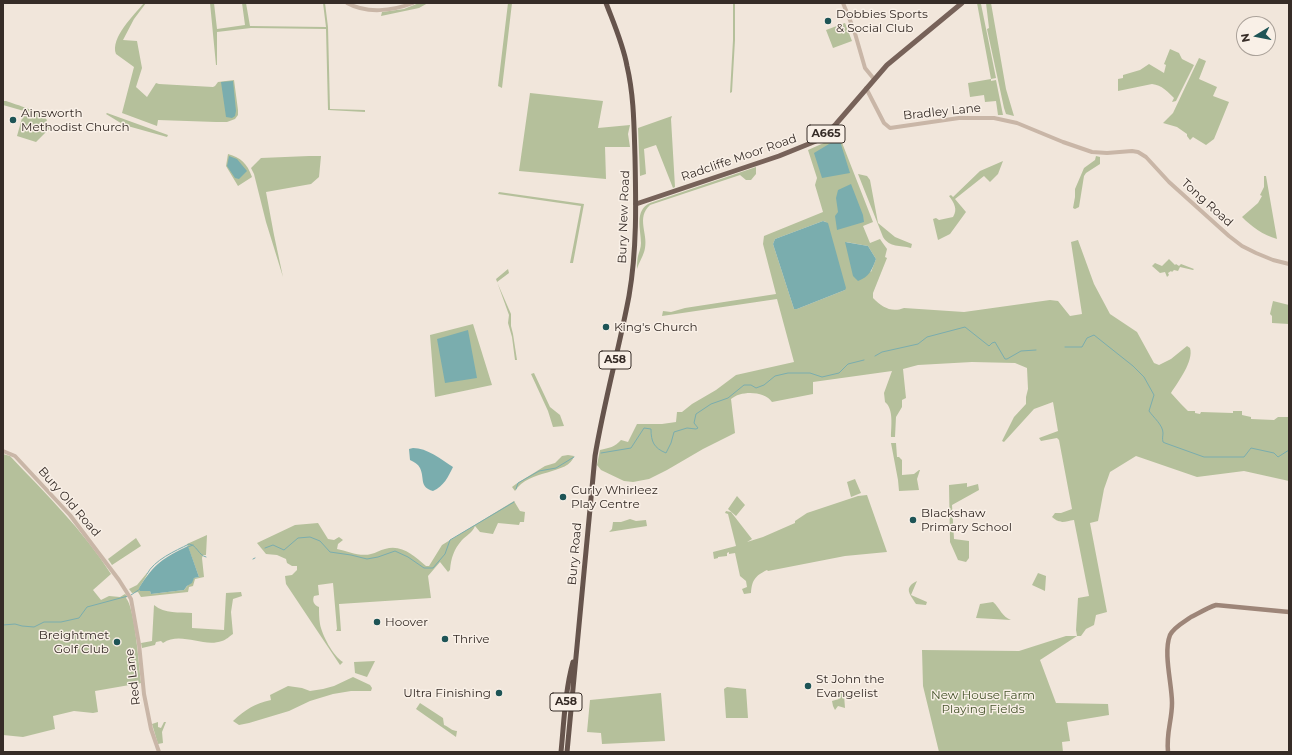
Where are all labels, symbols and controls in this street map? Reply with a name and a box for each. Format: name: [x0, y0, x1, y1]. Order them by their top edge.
place label: Dobbies Sports & Social Club: [836, 7, 928, 35]
marker: Dobbies Sports & Social Club: [823, 16, 833, 26]
north arrow: [1236, 16, 1276, 56]
text: N: [1238, 32, 1253, 44]
street label: Bradley Lane: [902, 101, 982, 123]
place label: Ainsworth Methodist Church: [21, 106, 130, 134]
marker: Ainsworth Methodist Church: [8, 115, 18, 125]
road number: A665: [807, 125, 845, 143]
street label: Radcliffe Moor Road: [679, 131, 799, 185]
street label: Bury New Road: [615, 170, 633, 264]
street label: Tong Road: [1178, 176, 1236, 230]
place label: King's Church: [614, 320, 698, 334]
marker: King's Church: [601, 322, 611, 332]
road number: A58: [599, 351, 631, 369]
street label: Bury Old Road: [35, 464, 103, 540]
place label: Curly Whirleez Play Centre: [571, 483, 658, 511]
marker: Curly Whirleez Play Centre: [558, 492, 568, 502]
place label: Blackshaw Primary School: [921, 506, 1012, 534]
marker: Blackshaw Primary School: [908, 515, 918, 525]
street label: Bury Road: [565, 522, 585, 586]
place label: Hoover: [385, 615, 428, 629]
marker: Hoover: [372, 617, 382, 627]
place label: Breightmet Golf Club: [39, 628, 109, 656]
place label: Thrive: [453, 632, 490, 646]
marker: Thrive: [440, 634, 450, 644]
marker: Breightmet Golf Club: [112, 637, 122, 647]
street label: Red Lane: [122, 648, 144, 706]
place label: St John the Evangelist: [816, 672, 885, 700]
marker: St John the Evangelist: [803, 681, 813, 691]
place label: Ultra Finishing: [403, 686, 491, 700]
marker: Ultra Finishing: [494, 688, 504, 698]
park label: New House Farm Playing Fields: [931, 688, 1035, 716]
road number: A58: [550, 693, 582, 711]

